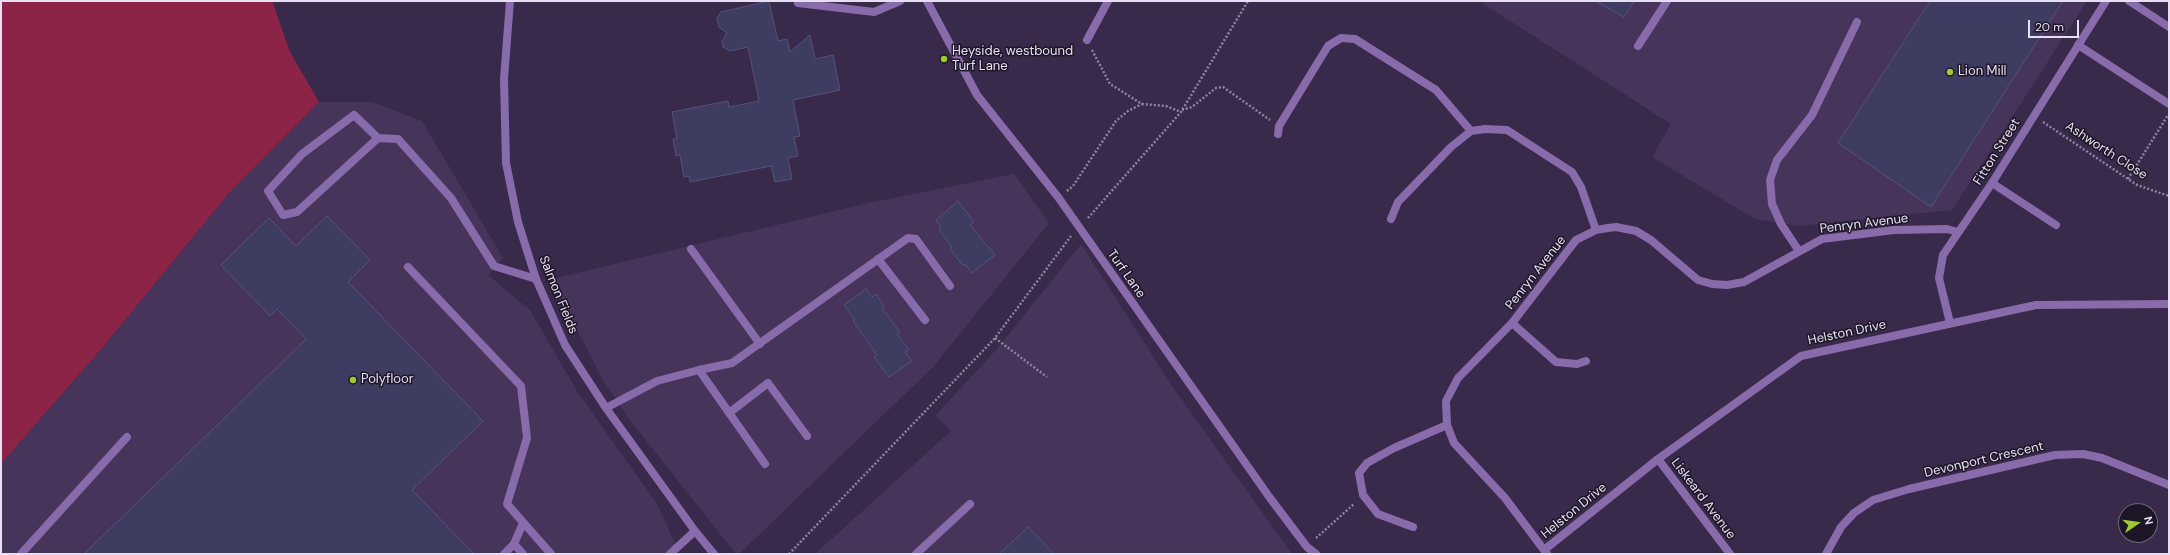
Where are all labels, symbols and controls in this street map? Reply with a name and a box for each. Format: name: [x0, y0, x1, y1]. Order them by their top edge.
scale bar: [2030, 12, 2081, 38]
text: 20 m: [2035, 19, 2064, 35]
place label: Heyside, westbound Turf Lane: [952, 44, 1073, 75]
marker: Heyside, westbound Turf Lane: [939, 54, 949, 64]
place label: Lion Mill: [1958, 64, 2006, 80]
marker: Lion Mill: [1945, 67, 1955, 77]
street label: Fitton Street: [1970, 116, 2024, 188]
street label: Ashworth Close: [2062, 119, 2150, 183]
street label: Penryn Avenue: [1819, 211, 1909, 237]
street label: Penryn Avenue: [1502, 233, 1570, 313]
street label: Turf Lane: [1104, 247, 1148, 301]
street label: Salmon Fields: [535, 254, 581, 336]
street label: Helston Drive: [1806, 317, 1888, 349]
place label: Polyfloor: [361, 372, 414, 388]
marker: Polyfloor: [348, 375, 358, 385]
street label: Devonport Crescent: [1923, 439, 2045, 481]
street label: Liskeard Avenue: [1667, 455, 1739, 543]
street label: Helston Drive: [1538, 480, 1610, 542]
north arrow: [2118, 503, 2158, 543]
text: N: [2141, 515, 2156, 526]

